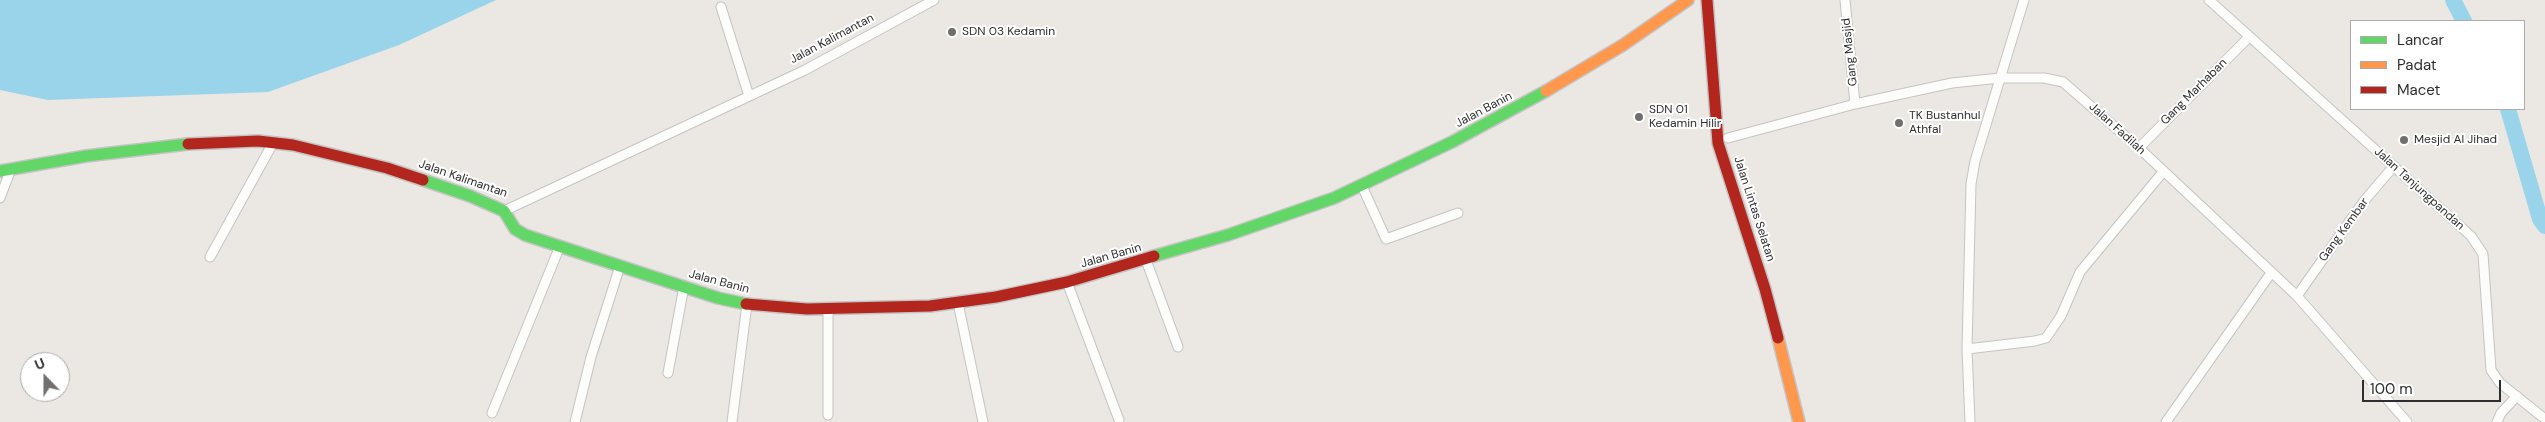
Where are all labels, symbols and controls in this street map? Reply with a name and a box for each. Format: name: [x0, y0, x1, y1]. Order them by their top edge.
street label: Jalan Kalimantan: [788, 11, 876, 67]
street label: Gang Masjid: [1839, 17, 1861, 87]
legend: [2350, 20, 2525, 110]
place label: SDN 03 Kedamin: [962, 25, 1055, 39]
marker: SDN 03 Kedamin: [946, 26, 958, 38]
text: Lancar: [2397, 30, 2444, 50]
text: Padat: [2397, 55, 2437, 75]
street label: Gang Marhaban: [2158, 56, 2230, 128]
text: Macet: [2397, 80, 2441, 100]
street label: Jalan Banin: [1453, 89, 1515, 131]
street label: Jalan Fadilah: [2086, 100, 2148, 158]
place label: SDN 01 Kedamin Hilir: [1649, 103, 1721, 131]
place label: TK Bustanhul Athfal: [1909, 109, 1980, 137]
marker: SDN 01 Kedamin Hilir: [1633, 111, 1645, 123]
marker: TK Bustanhul Athfal: [1893, 117, 1905, 129]
place label: Mesjid Al Jihad: [2414, 133, 2497, 147]
marker: Mesjid Al Jihad: [2398, 134, 2410, 146]
street label: Jalan Tanjungpandan: [2371, 145, 2467, 233]
street label: Jalan Lintas Selatan: [1730, 155, 1778, 263]
street label: Jalan Kalimantan: [417, 157, 509, 201]
street label: Gang Kembar: [2316, 195, 2372, 265]
street label: Jalan Banin: [1079, 241, 1143, 271]
street label: Jalan Banin: [687, 267, 751, 297]
north arrow: [20, 352, 70, 402]
text: U: [32, 354, 48, 374]
scale bar: [2365, 370, 2504, 402]
text: 100 m: [2370, 379, 2413, 399]

